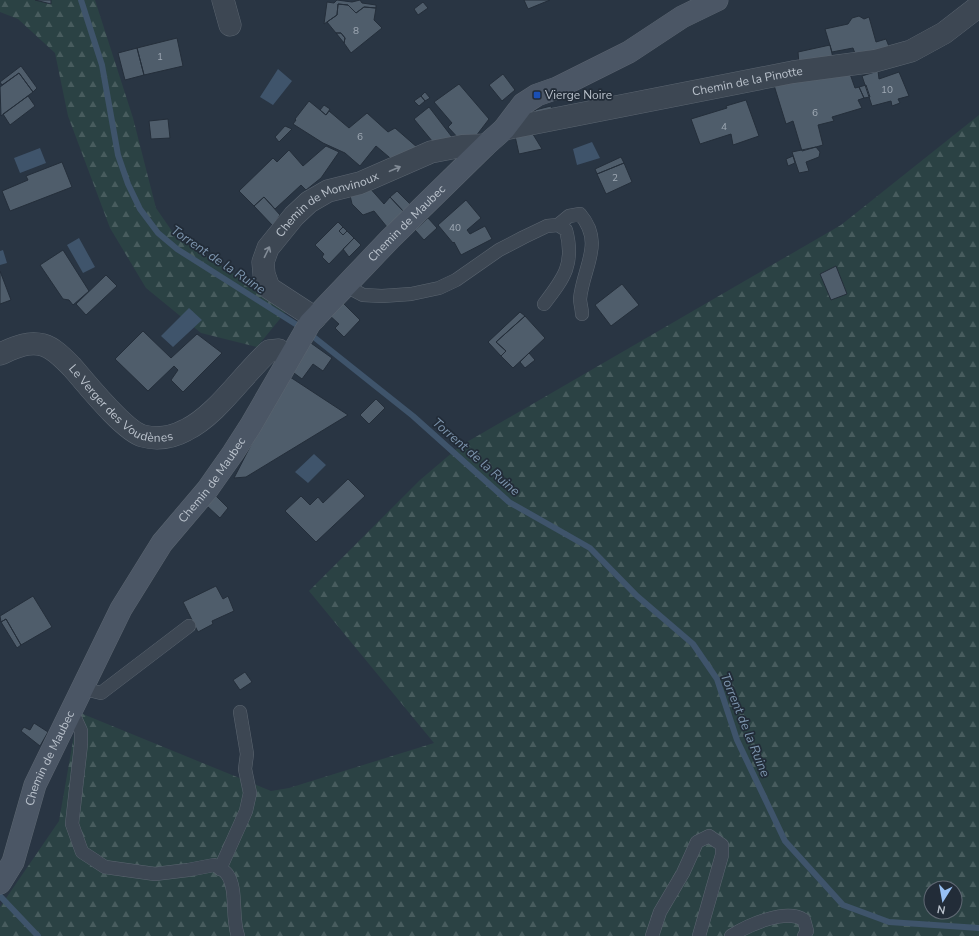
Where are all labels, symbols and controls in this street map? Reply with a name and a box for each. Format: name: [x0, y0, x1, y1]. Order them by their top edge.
house number: 8: [353, 24, 359, 38]
house number: 1: [157, 50, 163, 64]
street label: Chemin de la Pinotte: [691, 63, 804, 100]
house number: 10: [881, 83, 893, 97]
place label: Vierge Noire: [544, 87, 612, 103]
marker: Vierge Noire: [532, 90, 542, 100]
house number: 6: [812, 106, 818, 120]
house number: 4: [721, 120, 727, 134]
house number: 6: [357, 130, 363, 144]
one-way arrow: [389, 164, 401, 172]
street label: Chemin de Monvinoux: [272, 168, 382, 240]
house number: 2: [612, 171, 618, 185]
street label: Chemin de Maubec: [364, 181, 449, 265]
house number: 40: [449, 221, 461, 235]
water label: Torrent de la Ruine: [167, 222, 269, 298]
one-way arrow: [264, 246, 271, 258]
street label: Le Verger des Voudènes: [65, 361, 175, 446]
water label: Torrent de la Ruine: [428, 414, 524, 500]
street label: Chemin de Maubec: [175, 434, 249, 526]
water label: Torrent de la Ruine: [716, 670, 774, 780]
street label: Chemin de Maubec: [21, 708, 78, 808]
north arrow: [923, 880, 963, 920]
text: N: [936, 901, 947, 917]

